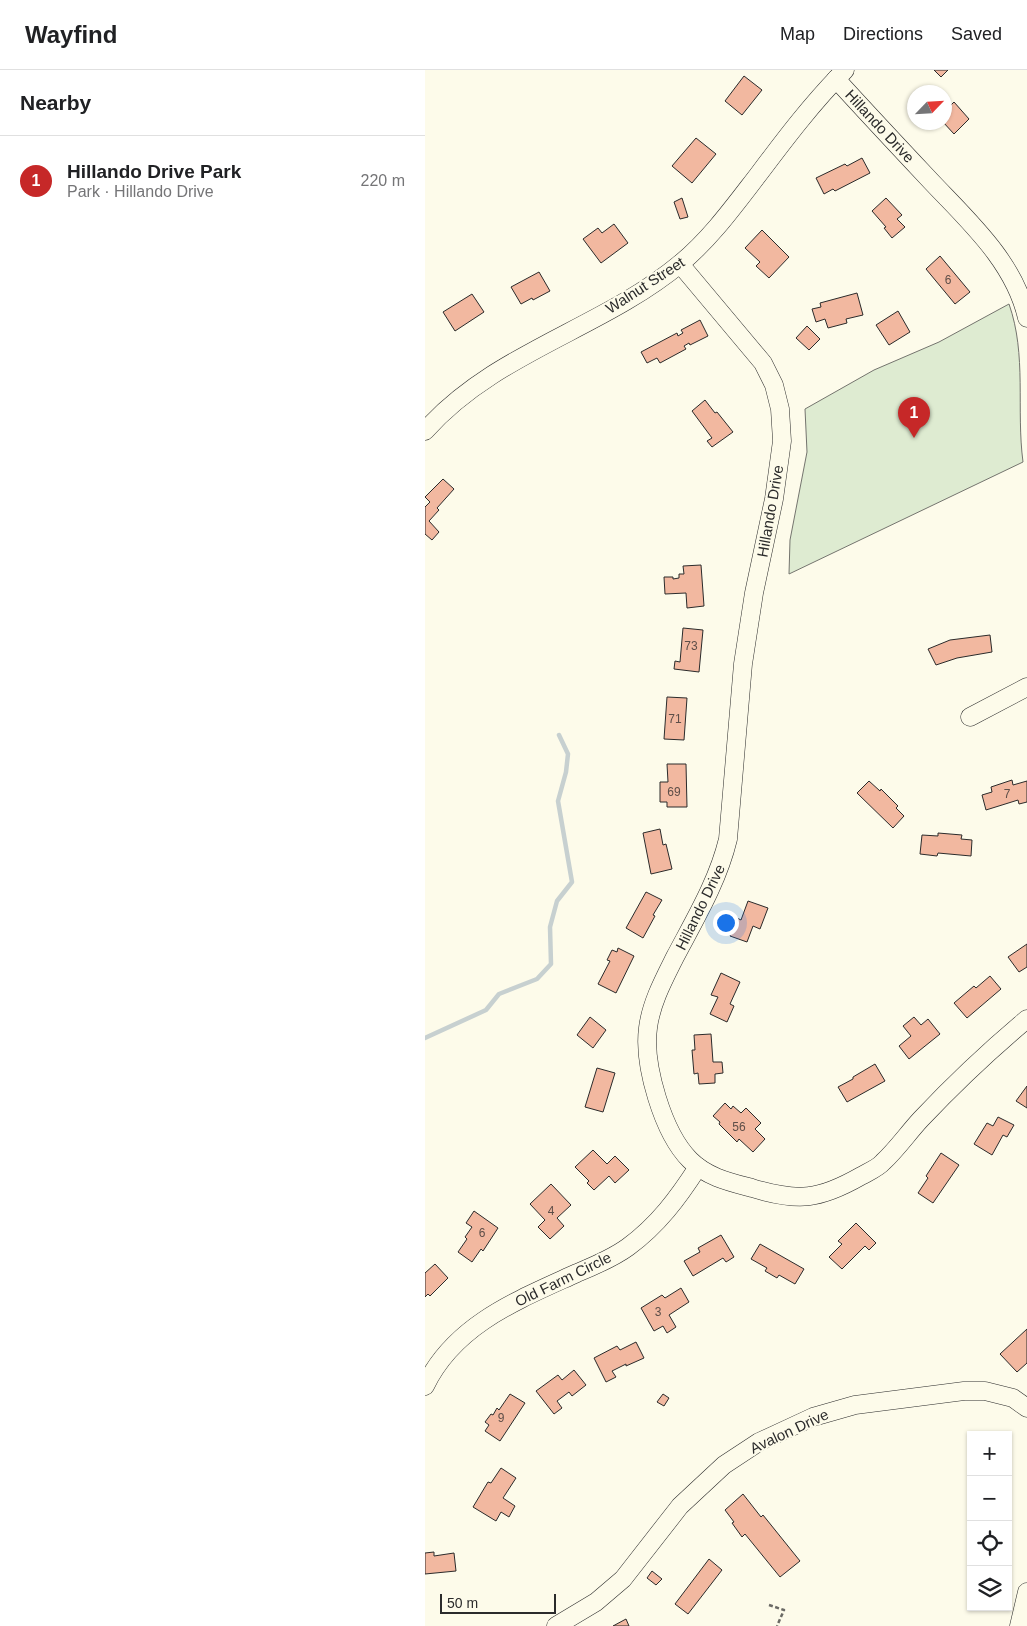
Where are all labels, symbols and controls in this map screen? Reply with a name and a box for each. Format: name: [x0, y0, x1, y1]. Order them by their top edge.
text: Wayfind: [25, 21, 117, 48]
text: Map: [780, 24, 815, 44]
text: Directions: [843, 24, 923, 44]
text: Saved: [951, 24, 1002, 44]
north arrow: [907, 85, 952, 130]
street label: Hillando Drive: [842, 86, 918, 166]
text: Nearby: [20, 91, 91, 114]
text: Hillando Drive Park: [67, 161, 241, 182]
text: 1: [32, 172, 40, 189]
text: 220 m: [361, 172, 405, 189]
text: Park · Hillando Drive: [67, 183, 214, 200]
street label: Walnut Street: [602, 253, 688, 317]
house number: 6: [945, 273, 952, 287]
pin: 1: [898, 397, 930, 438]
street label: Hillando Drive: [754, 464, 786, 558]
house number: 73: [684, 639, 698, 653]
house number: 71: [668, 712, 682, 726]
house number: 69: [667, 785, 681, 799]
house number: 7: [1004, 787, 1011, 801]
street label: Hillando Drive: [672, 861, 728, 953]
your location: [713, 910, 739, 936]
house number: 56: [732, 1120, 746, 1134]
house number: 4: [548, 1204, 555, 1218]
house number: 6: [479, 1226, 486, 1240]
street label: Old Farm Circle: [512, 1248, 614, 1310]
house number: 3: [655, 1305, 662, 1319]
street label: Avalon Drive: [747, 1405, 831, 1457]
house number: 9: [498, 1411, 505, 1425]
map controls: [967, 1431, 1012, 1611]
button: +: [967, 1431, 1012, 1476]
button: −: [967, 1476, 1012, 1521]
button: locate: [967, 1521, 1012, 1566]
button: layers: [967, 1566, 1012, 1611]
scale bar: [440, 1591, 556, 1614]
text: 50 m: [447, 1595, 478, 1611]

